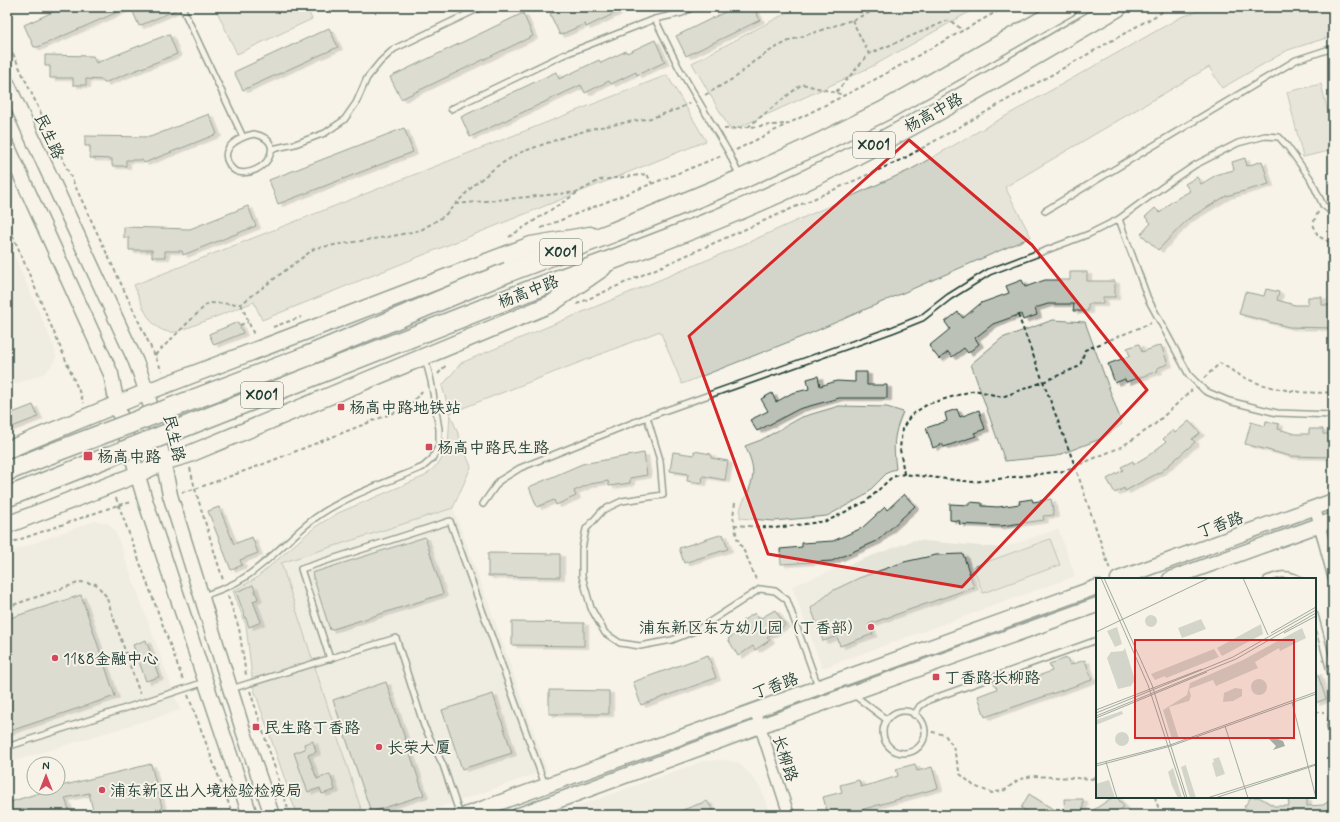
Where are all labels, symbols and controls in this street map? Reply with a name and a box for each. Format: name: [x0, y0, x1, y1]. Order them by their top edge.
street label: 杨高中路: [901, 89, 967, 138]
street label: 民生路: [29, 110, 68, 163]
road number: X001: [853, 132, 895, 158]
road number: X001: [540, 239, 582, 265]
street label: 杨高中路: [495, 271, 562, 314]
road number: X001: [241, 382, 283, 408]
place label: 杨高中路地铁站: [349, 398, 461, 419]
marker: 杨高中路地铁站: [336, 402, 346, 412]
street label: 民生路: [158, 413, 189, 464]
place label: 杨高中路民生路: [437, 438, 549, 459]
marker: 杨高中路民生路: [424, 442, 434, 452]
place label: 杨高中路: [97, 447, 161, 468]
marker: 杨高中路: [82, 450, 94, 462]
street label: 丁香路: [1194, 507, 1247, 543]
inset map: [1096, 578, 1316, 798]
place label: 浦东新区东方幼儿园（丁香部）: [639, 618, 863, 639]
marker: 浦东新区东方幼儿园（丁香部）: [866, 622, 876, 632]
place label: 1188金融中心: [63, 649, 159, 670]
marker: 1188金融中心: [50, 653, 60, 663]
street label: 丁香路: [749, 668, 802, 704]
place label: 丁香路长柳路: [944, 668, 1040, 689]
marker: 丁香路长柳路: [931, 672, 941, 682]
place label: 民生路丁香路: [264, 718, 360, 739]
marker: 民生路丁香路: [251, 722, 261, 732]
street label: 长柳路: [767, 732, 802, 785]
place label: 长荣大厦: [387, 738, 451, 759]
marker: 长荣大厦: [374, 742, 384, 752]
north arrow: [26, 756, 66, 796]
text: N: [42, 760, 50, 774]
place label: 浦东新区出入境检验检疫局: [110, 781, 302, 802]
marker: 浦东新区出入境检验检疫局: [97, 785, 107, 795]

